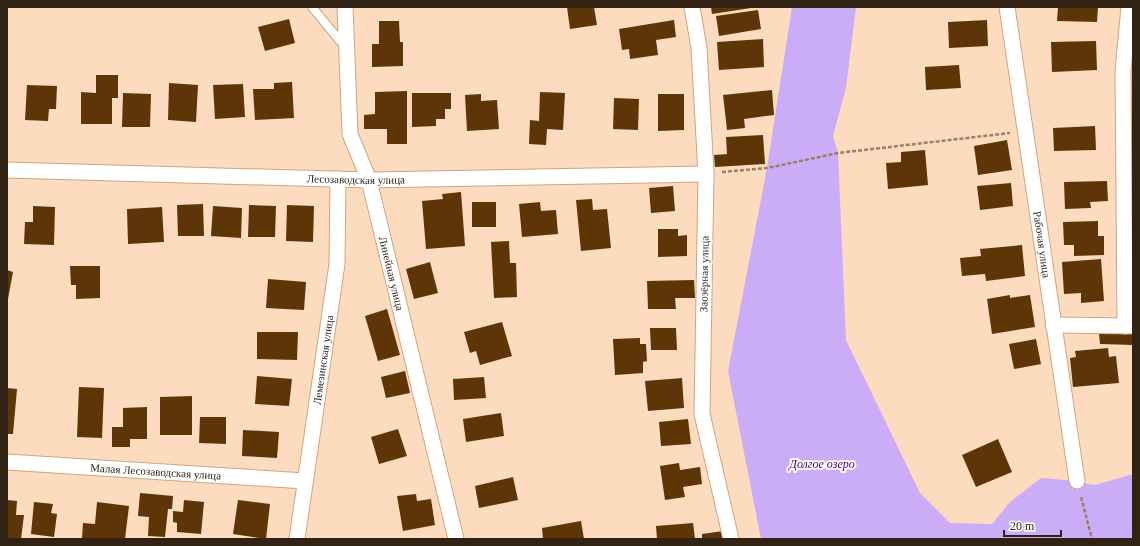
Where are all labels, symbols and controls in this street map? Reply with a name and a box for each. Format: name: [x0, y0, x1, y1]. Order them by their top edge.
street label: Лесозаводская улица: [307, 172, 405, 186]
street label: Рабочая улица: [1031, 210, 1053, 279]
street label: Линейная улица: [377, 235, 406, 312]
street label: Заозёрная улица: [697, 236, 711, 312]
street label: Лемезинская улица: [311, 314, 336, 405]
water label: Долгое озеро: [788, 457, 855, 471]
street label: Малая Лесозаводская улица: [90, 461, 222, 482]
scale bar: [1004, 512, 1061, 538]
text: 20 m: [1010, 519, 1035, 533]

